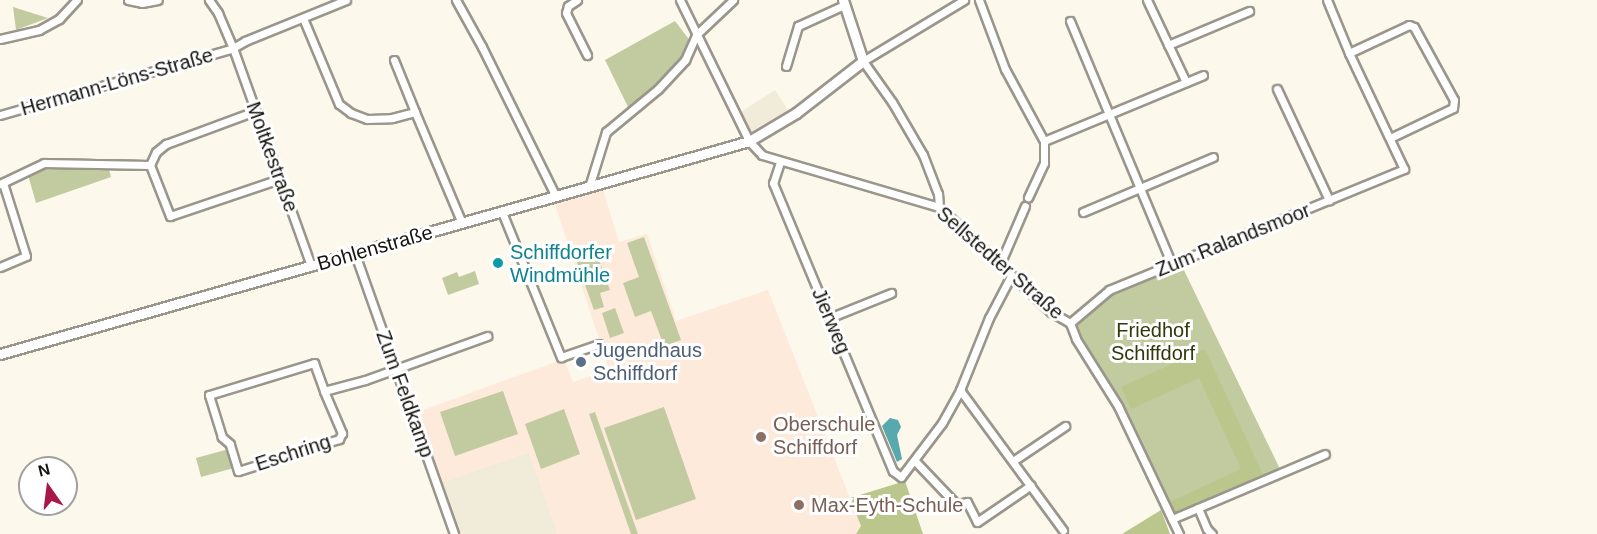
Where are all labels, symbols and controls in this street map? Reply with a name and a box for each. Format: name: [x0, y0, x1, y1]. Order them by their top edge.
street label: Hermann-Löns-Straße: [18, 43, 216, 121]
street label: Moltkestraße: [241, 99, 303, 215]
street label: Zum Ralandsmoor: [1152, 198, 1314, 282]
street label: Sellstedter Straße: [932, 201, 1068, 325]
street label: Bohlenstraße: [315, 220, 435, 276]
place label: Schiffdorfer Windmühle: [510, 240, 612, 287]
marker: Schiffdorfer Windmühle: [491, 256, 505, 270]
street label: Jierweg: [806, 285, 856, 357]
park label: Friedhof Schiffdorf: [1111, 318, 1195, 365]
street label: Zum Feldkamp: [371, 327, 439, 461]
place label: Jugendhaus Schiffdorf: [593, 338, 702, 385]
marker: Jugendhaus Schiffdorf: [574, 355, 588, 369]
place label: Oberschule Schiffdorf: [773, 413, 875, 460]
street label: Eschring: [252, 430, 334, 476]
marker: Oberschule Schiffdorf: [754, 430, 768, 444]
north arrow: [18, 456, 78, 516]
text: N: [36, 460, 52, 480]
place label: Max-Eyth-Schule: [811, 493, 963, 517]
marker: Max-Eyth-Schule: [792, 498, 806, 512]

